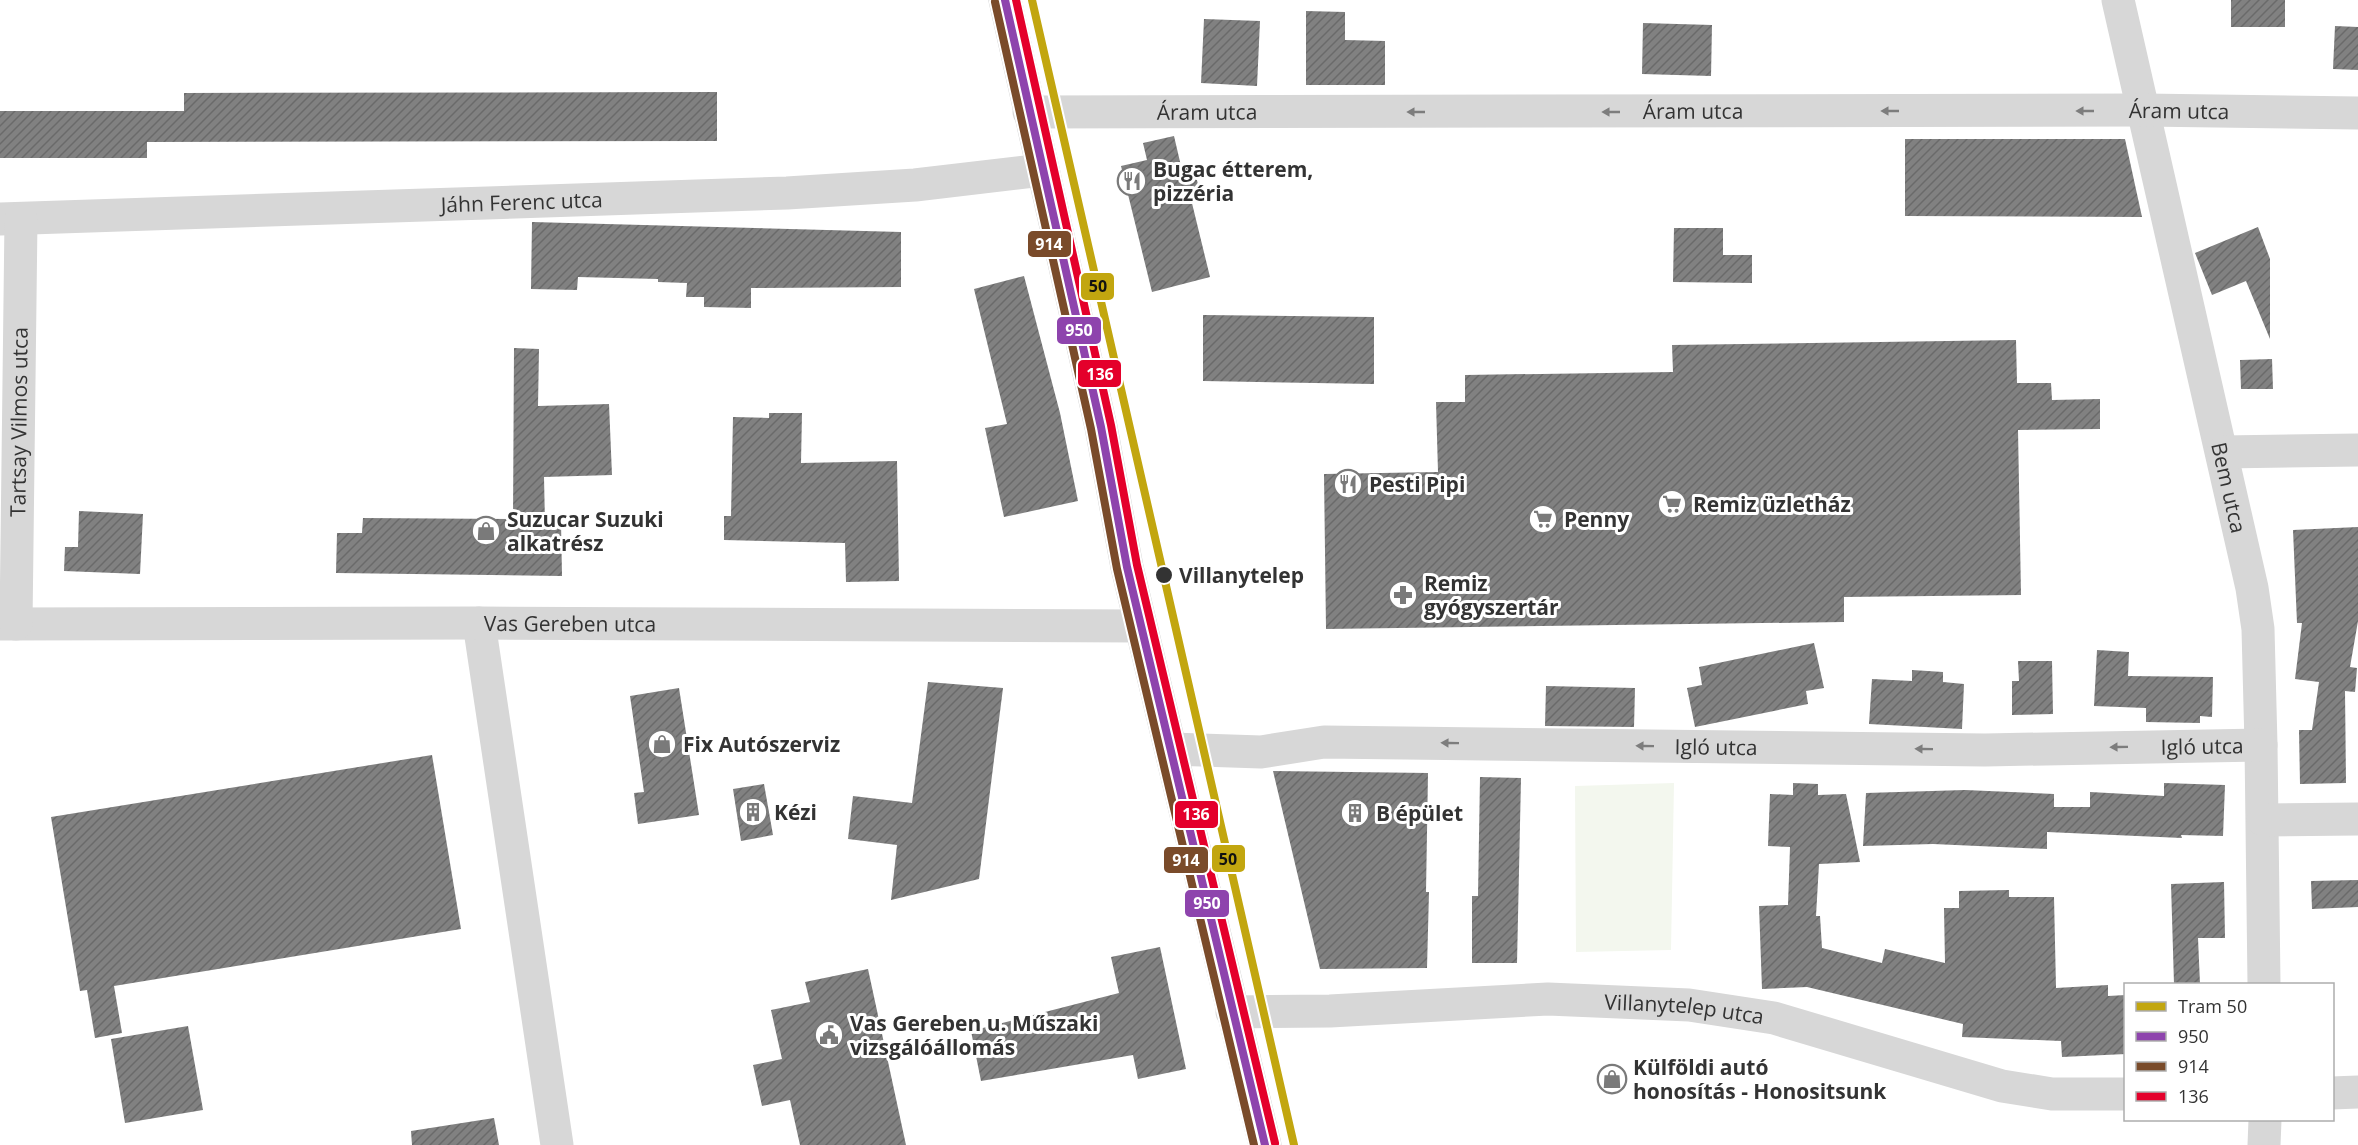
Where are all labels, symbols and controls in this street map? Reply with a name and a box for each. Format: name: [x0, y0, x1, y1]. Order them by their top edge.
street label: Áram utca: [2129, 96, 2229, 125]
street label: Áram utca: [1643, 97, 1743, 125]
street label: Áram utca: [1157, 98, 1257, 126]
one-way arrow: [1881, 106, 1900, 116]
one-way arrow: [2076, 106, 2095, 115]
one-way arrow: [1407, 107, 1426, 117]
one-way arrow: [1602, 107, 1621, 117]
place label: Bugac étterem, pizzéria: [1153, 155, 1313, 207]
restaurant icon: Bugac étterem, pizzéria: [1116, 165, 1148, 197]
street label: Jáhn Ferenc utca: [438, 185, 603, 218]
line badge: 914: [1027, 230, 1072, 258]
text: 914: [1035, 233, 1063, 255]
line badge: 50: [1080, 272, 1115, 301]
text: 50: [1089, 275, 1107, 297]
line badge: 950: [1056, 316, 1102, 345]
text: 950: [1065, 319, 1093, 341]
street label: Tartsay Vilmos utca: [3, 327, 34, 517]
line badge: 136: [1077, 359, 1122, 388]
text: 136: [1086, 363, 1114, 385]
street label: Bem utca: [2205, 439, 2253, 536]
restaurant icon: Pesti Pipi: [1332, 468, 1364, 500]
place label: Pesti Pipi: [1369, 470, 1465, 498]
supermarket icon: Remiz üzletház: [1656, 488, 1688, 520]
place label: Remiz üzletház: [1693, 490, 1851, 518]
supermarket icon: Penny: [1527, 503, 1559, 535]
place label: Suzucar Suzuki alkatrész: [507, 505, 664, 557]
place label: Penny: [1564, 505, 1629, 533]
shop icon: Suzucar Suzuki alkatrész: [470, 515, 502, 547]
place label: Villanytelep: [1179, 561, 1304, 589]
marker: Villanytelep: [1154, 565, 1174, 585]
place label: Remiz gyógyszertár: [1424, 569, 1559, 621]
pharmacy icon: Remiz gyógyszertár: [1387, 579, 1419, 611]
street label: Vas Gereben utca: [484, 609, 656, 638]
shop icon: Fix Autószerviz: [646, 728, 678, 760]
place label: Fix Autószerviz: [683, 730, 840, 758]
street label: Igló utca: [2160, 731, 2244, 761]
street label: Igló utca: [1675, 732, 1758, 761]
one-way arrow: [1441, 738, 1460, 748]
one-way arrow: [1636, 741, 1655, 750]
one-way arrow: [2109, 743, 2128, 752]
one-way arrow: [1915, 744, 1934, 754]
building icon: Kézi: [737, 796, 769, 828]
building icon: B épület: [1339, 797, 1371, 829]
place label: Kézi: [774, 798, 817, 826]
place label: B épület: [1376, 799, 1463, 827]
line badge: 136: [1174, 800, 1219, 829]
text: 136: [1182, 803, 1210, 825]
line badge: 50: [1211, 844, 1246, 873]
line badge: 914: [1163, 846, 1209, 874]
text: 50: [1219, 848, 1237, 870]
text: 914: [1172, 849, 1200, 871]
line badge: 950: [1184, 889, 1230, 918]
text: 950: [1193, 892, 1221, 914]
legend: [2124, 983, 2334, 1121]
street label: Villanytelep utca: [1604, 987, 1766, 1030]
text: Tram 50: [2178, 994, 2247, 1018]
place label: Vas Gereben u. Műszaki vizsgálóállomás: [850, 1009, 1098, 1061]
public building icon: Vas Gereben u. Műszaki vizsgálóállomás: [813, 1019, 845, 1051]
text: 950: [2178, 1024, 2209, 1048]
place label: Külföldi autó honosítás - Honositsunk: [1633, 1053, 1887, 1105]
text: 914: [2178, 1054, 2209, 1078]
shop icon: Külföldi autó honosítás - Honositsunk: [1596, 1063, 1628, 1095]
text: 136: [2178, 1084, 2209, 1108]

